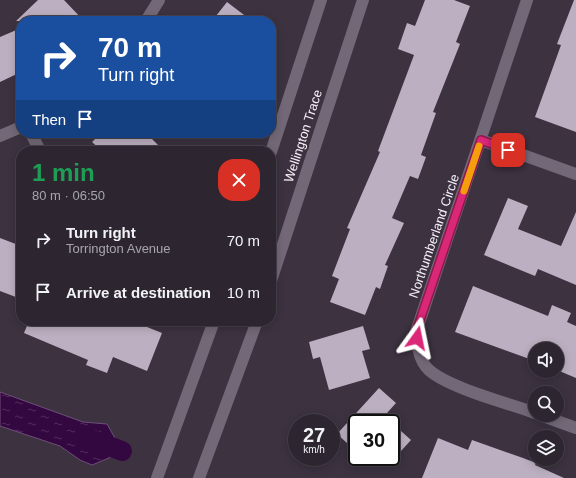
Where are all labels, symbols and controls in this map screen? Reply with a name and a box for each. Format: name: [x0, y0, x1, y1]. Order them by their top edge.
icon: right: [32, 32, 84, 84]
text: 70 m: [98, 32, 162, 63]
text: Turn right: [98, 65, 174, 85]
street label: Wellington Trace: [281, 88, 325, 184]
icon: arrive: [74, 108, 96, 130]
text: Then: [32, 111, 66, 128]
pin: [491, 133, 525, 167]
icon: arrive: [497, 139, 519, 161]
text: 1 min: [32, 159, 95, 186]
button: close: [218, 159, 260, 201]
street label: Northumberland Circle: [406, 172, 462, 300]
text: 80 m · 06:50: [32, 188, 105, 203]
text: Turn right: [66, 224, 136, 241]
icon: right: [32, 229, 54, 251]
text: 70 m: [227, 232, 260, 249]
text: Torrington Avenue: [66, 241, 171, 256]
icon: arrive: [32, 281, 54, 303]
text: Arrive at destination: [66, 284, 211, 301]
text: 10 m: [227, 284, 260, 301]
position arrow: [396, 317, 438, 359]
map controls: [528, 342, 564, 466]
button: sound: [528, 342, 564, 378]
button: search: [528, 386, 564, 422]
speed limit sign: 30: [348, 414, 400, 466]
text: 27: [303, 424, 325, 446]
button: layers: [528, 430, 564, 466]
text: km/h: [303, 444, 325, 455]

